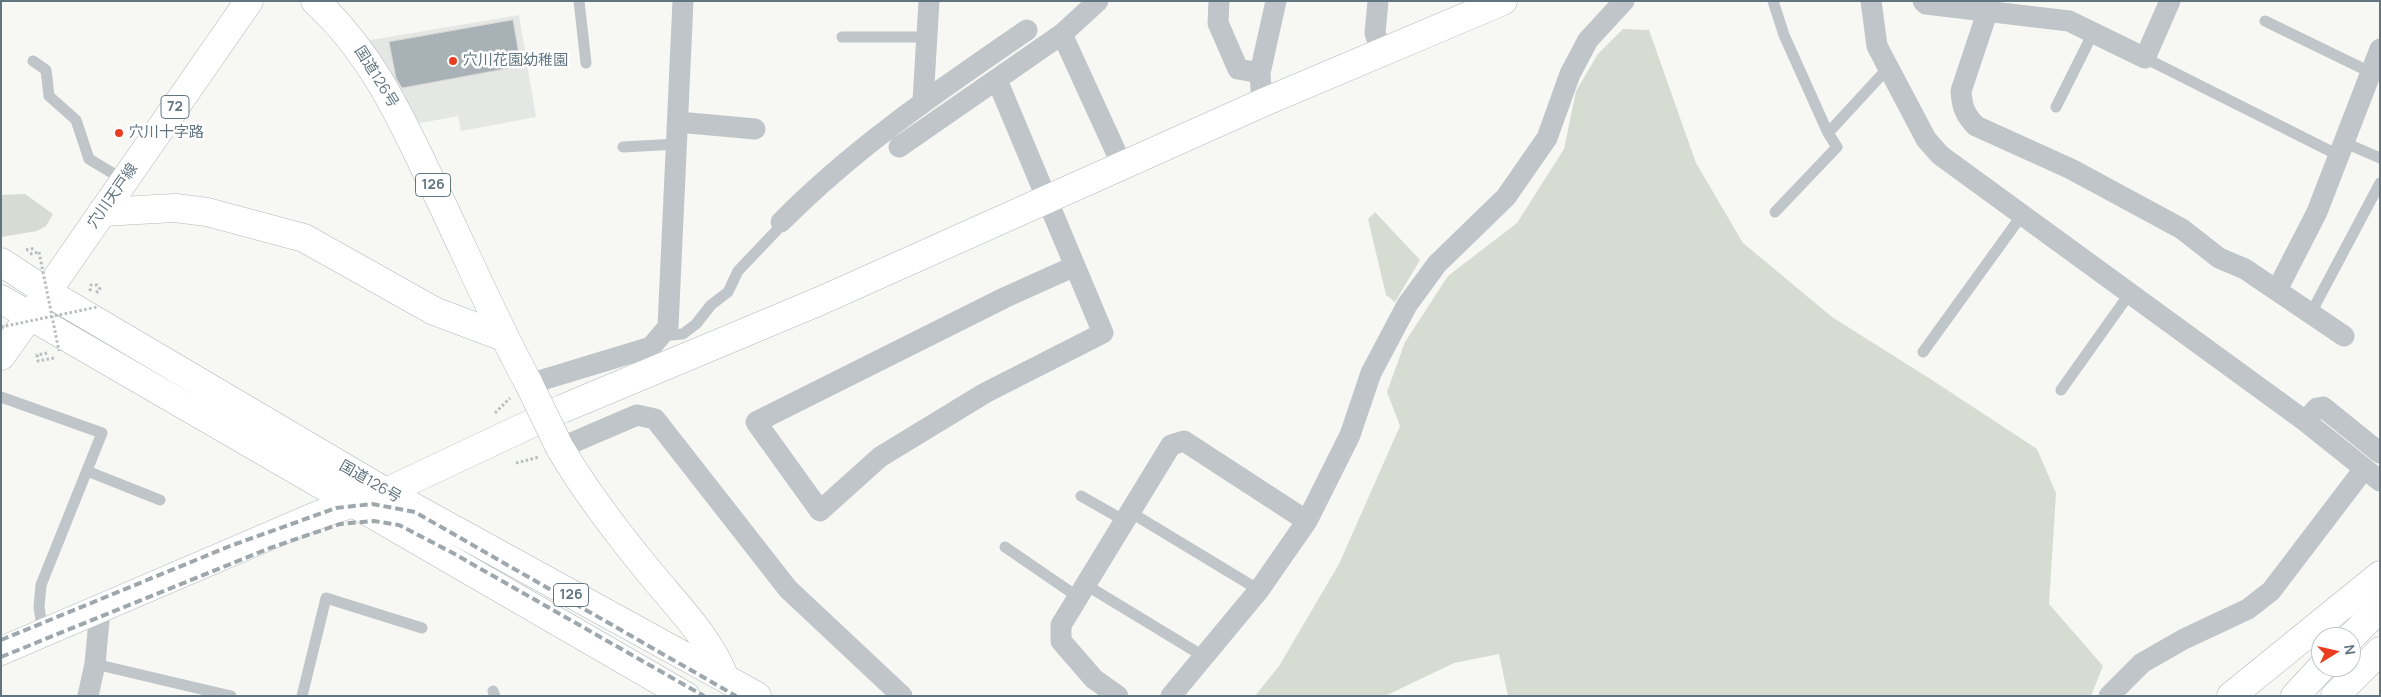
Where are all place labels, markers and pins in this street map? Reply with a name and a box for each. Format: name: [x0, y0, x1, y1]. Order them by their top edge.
place label: 穴川花園幼稚園: [463, 52, 568, 70]
marker: 穴川花園幼稚園: [447, 55, 459, 67]
place label: 穴川十字路: [129, 124, 204, 142]
marker: 穴川十字路: [113, 127, 125, 139]

